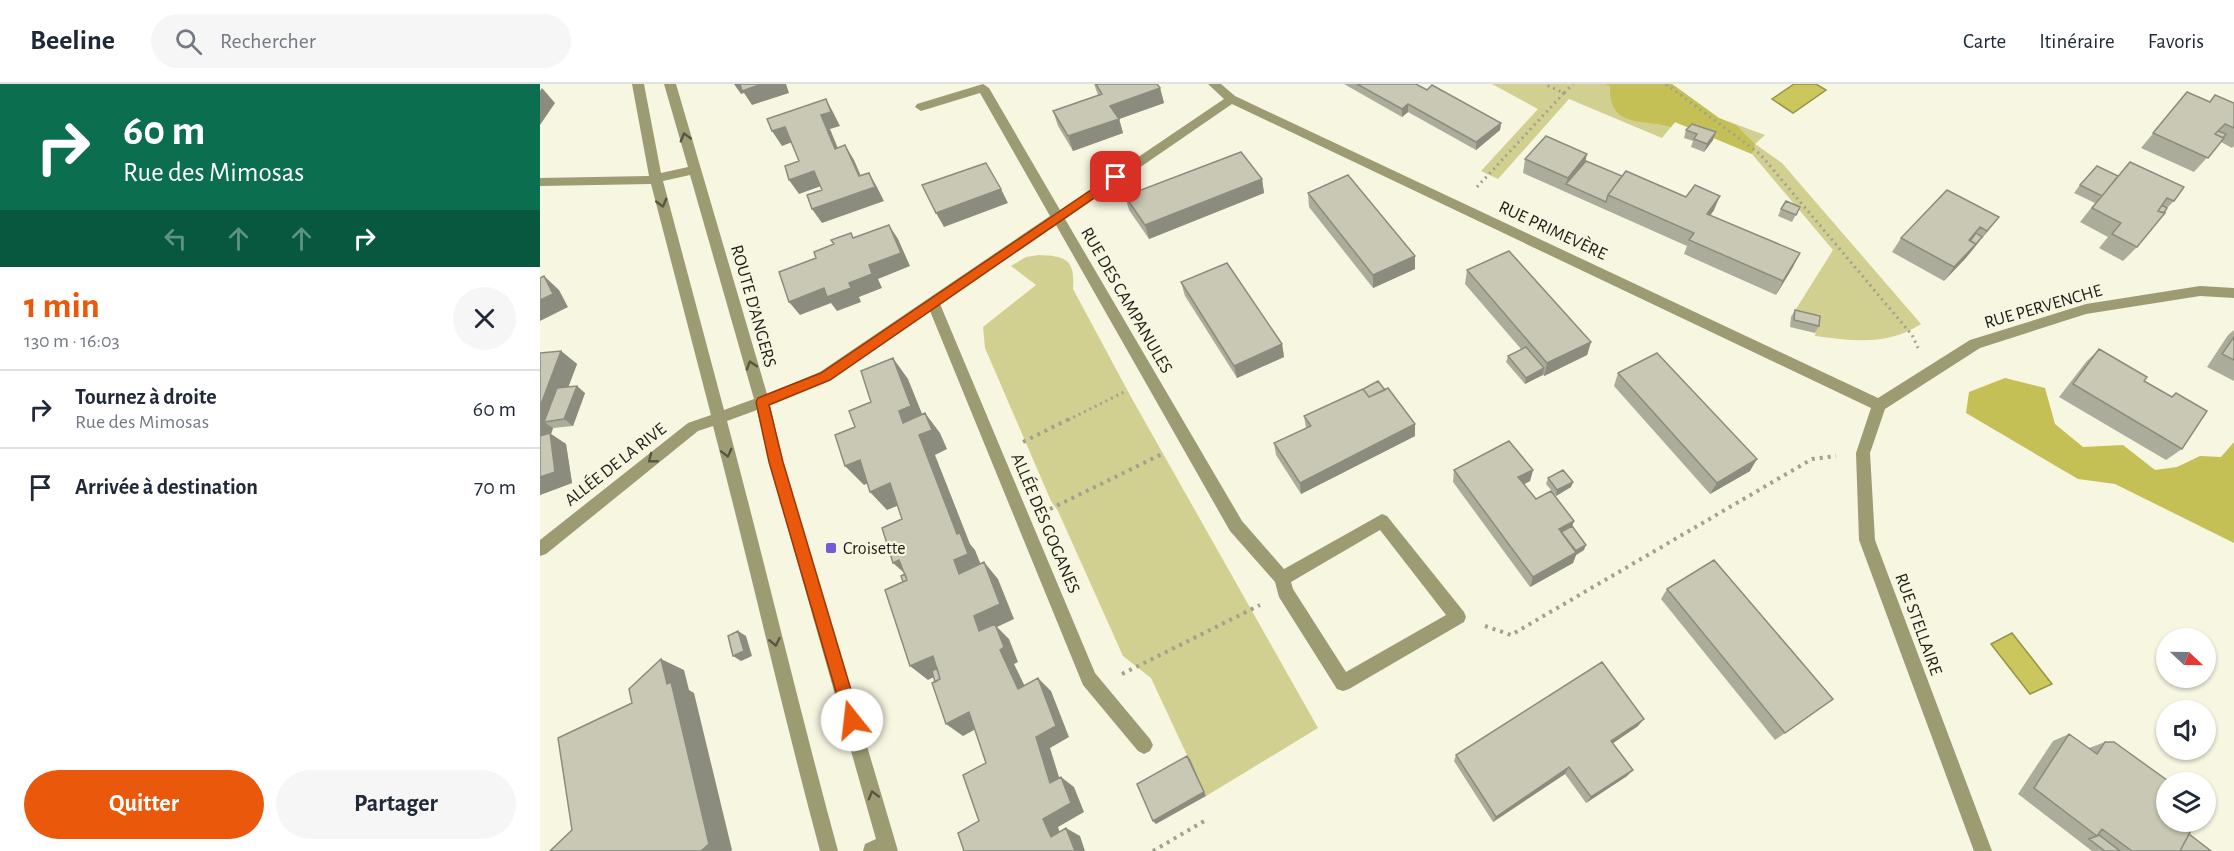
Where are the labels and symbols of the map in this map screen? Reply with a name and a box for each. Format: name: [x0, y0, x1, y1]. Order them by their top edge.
one-way arrow: [680, 132, 692, 143]
pin: [1090, 151, 1141, 202]
street label: RUE PRIMEVÈRE: [1496, 195, 1611, 264]
one-way arrow: [655, 198, 668, 208]
street label: RUE DES CAMPANULES: [1077, 224, 1175, 377]
street label: ROUTE D'ANGERS: [727, 243, 779, 370]
street label: RUE PERVENCHE: [1982, 282, 2104, 332]
one-way arrow: [746, 360, 758, 371]
street label: ALLÉE DE LA RIVE: [560, 417, 670, 510]
one-way arrow: [720, 447, 733, 457]
street label: ALLÉE DES GOGANES: [1007, 449, 1086, 596]
one-way arrow: [648, 452, 659, 463]
place label: Croisette: [843, 540, 905, 558]
marker: Croisette: [824, 541, 838, 555]
street label: RUE STELLAIRE: [1891, 571, 1945, 678]
north arrow: [2156, 628, 2216, 688]
one-way arrow: [768, 636, 781, 646]
position arrow: [820, 688, 884, 752]
one-way arrow: [868, 790, 880, 801]

